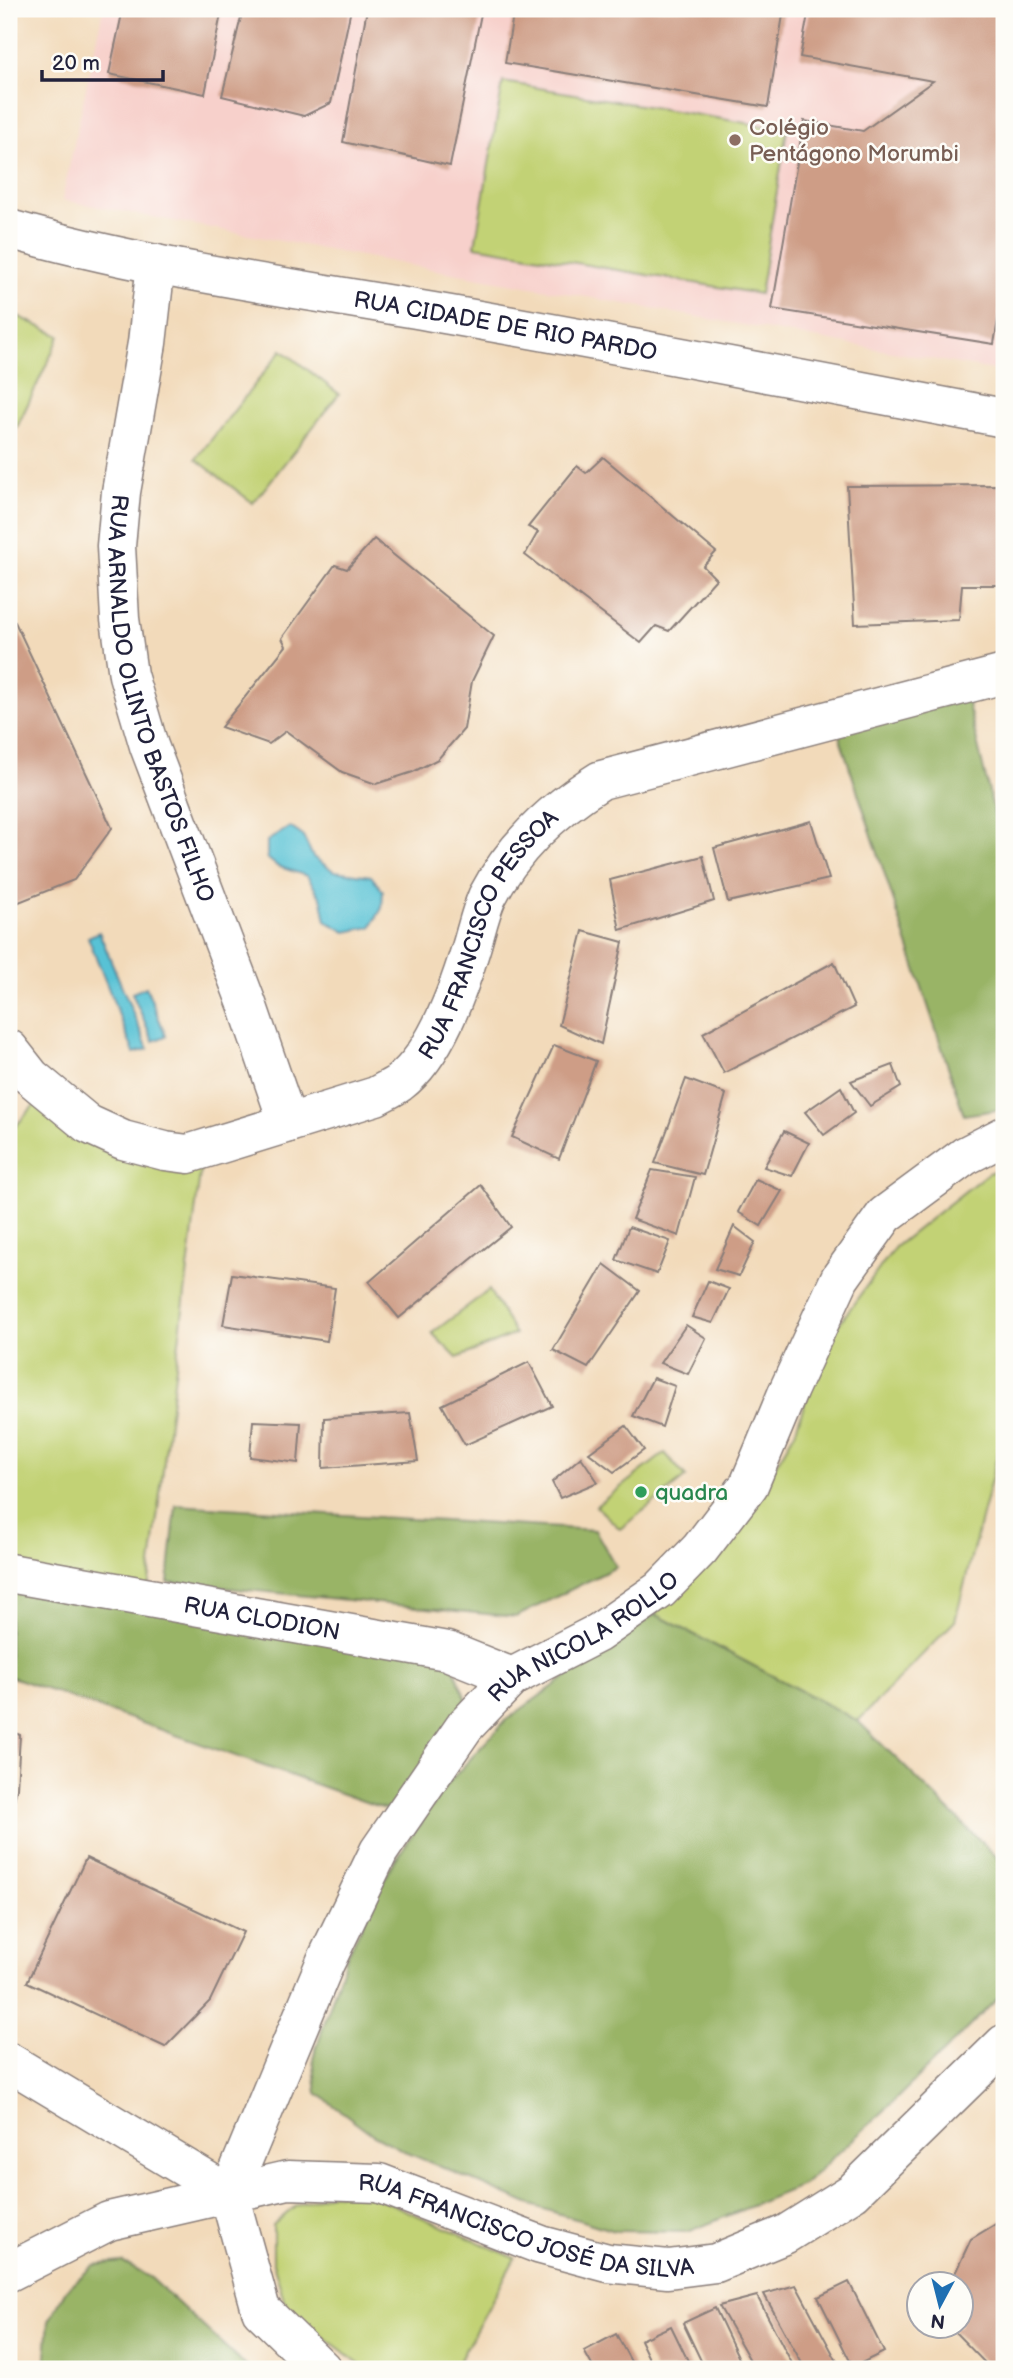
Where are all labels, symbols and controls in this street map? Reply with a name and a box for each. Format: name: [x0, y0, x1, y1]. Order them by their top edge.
scale bar: [42, 38, 163, 82]
text: 20 m: [52, 51, 100, 76]
place label: Colégio Pentágono Morumbi: [749, 114, 959, 168]
marker: Colégio Pentágono Morumbi: [727, 132, 743, 148]
street label: RUA CIDADE DE RIO PARDO: [352, 286, 659, 367]
street label: RUA ARNALDO OLINTO BASTOS FILHO: [101, 493, 220, 906]
street label: RUA FRANCISCO PESSOA: [413, 803, 565, 1065]
place label: quadra: [655, 1479, 728, 1507]
marker: quadra: [633, 1484, 649, 1500]
street label: RUA NICOLA ROLLO: [482, 1566, 685, 1708]
street label: RUA CLODION: [182, 1591, 342, 1647]
street label: RUA FRANCISCO JOSÉ DA SILVA: [358, 2169, 696, 2284]
north arrow: [904, 2270, 974, 2340]
text: N: [930, 2308, 947, 2333]

